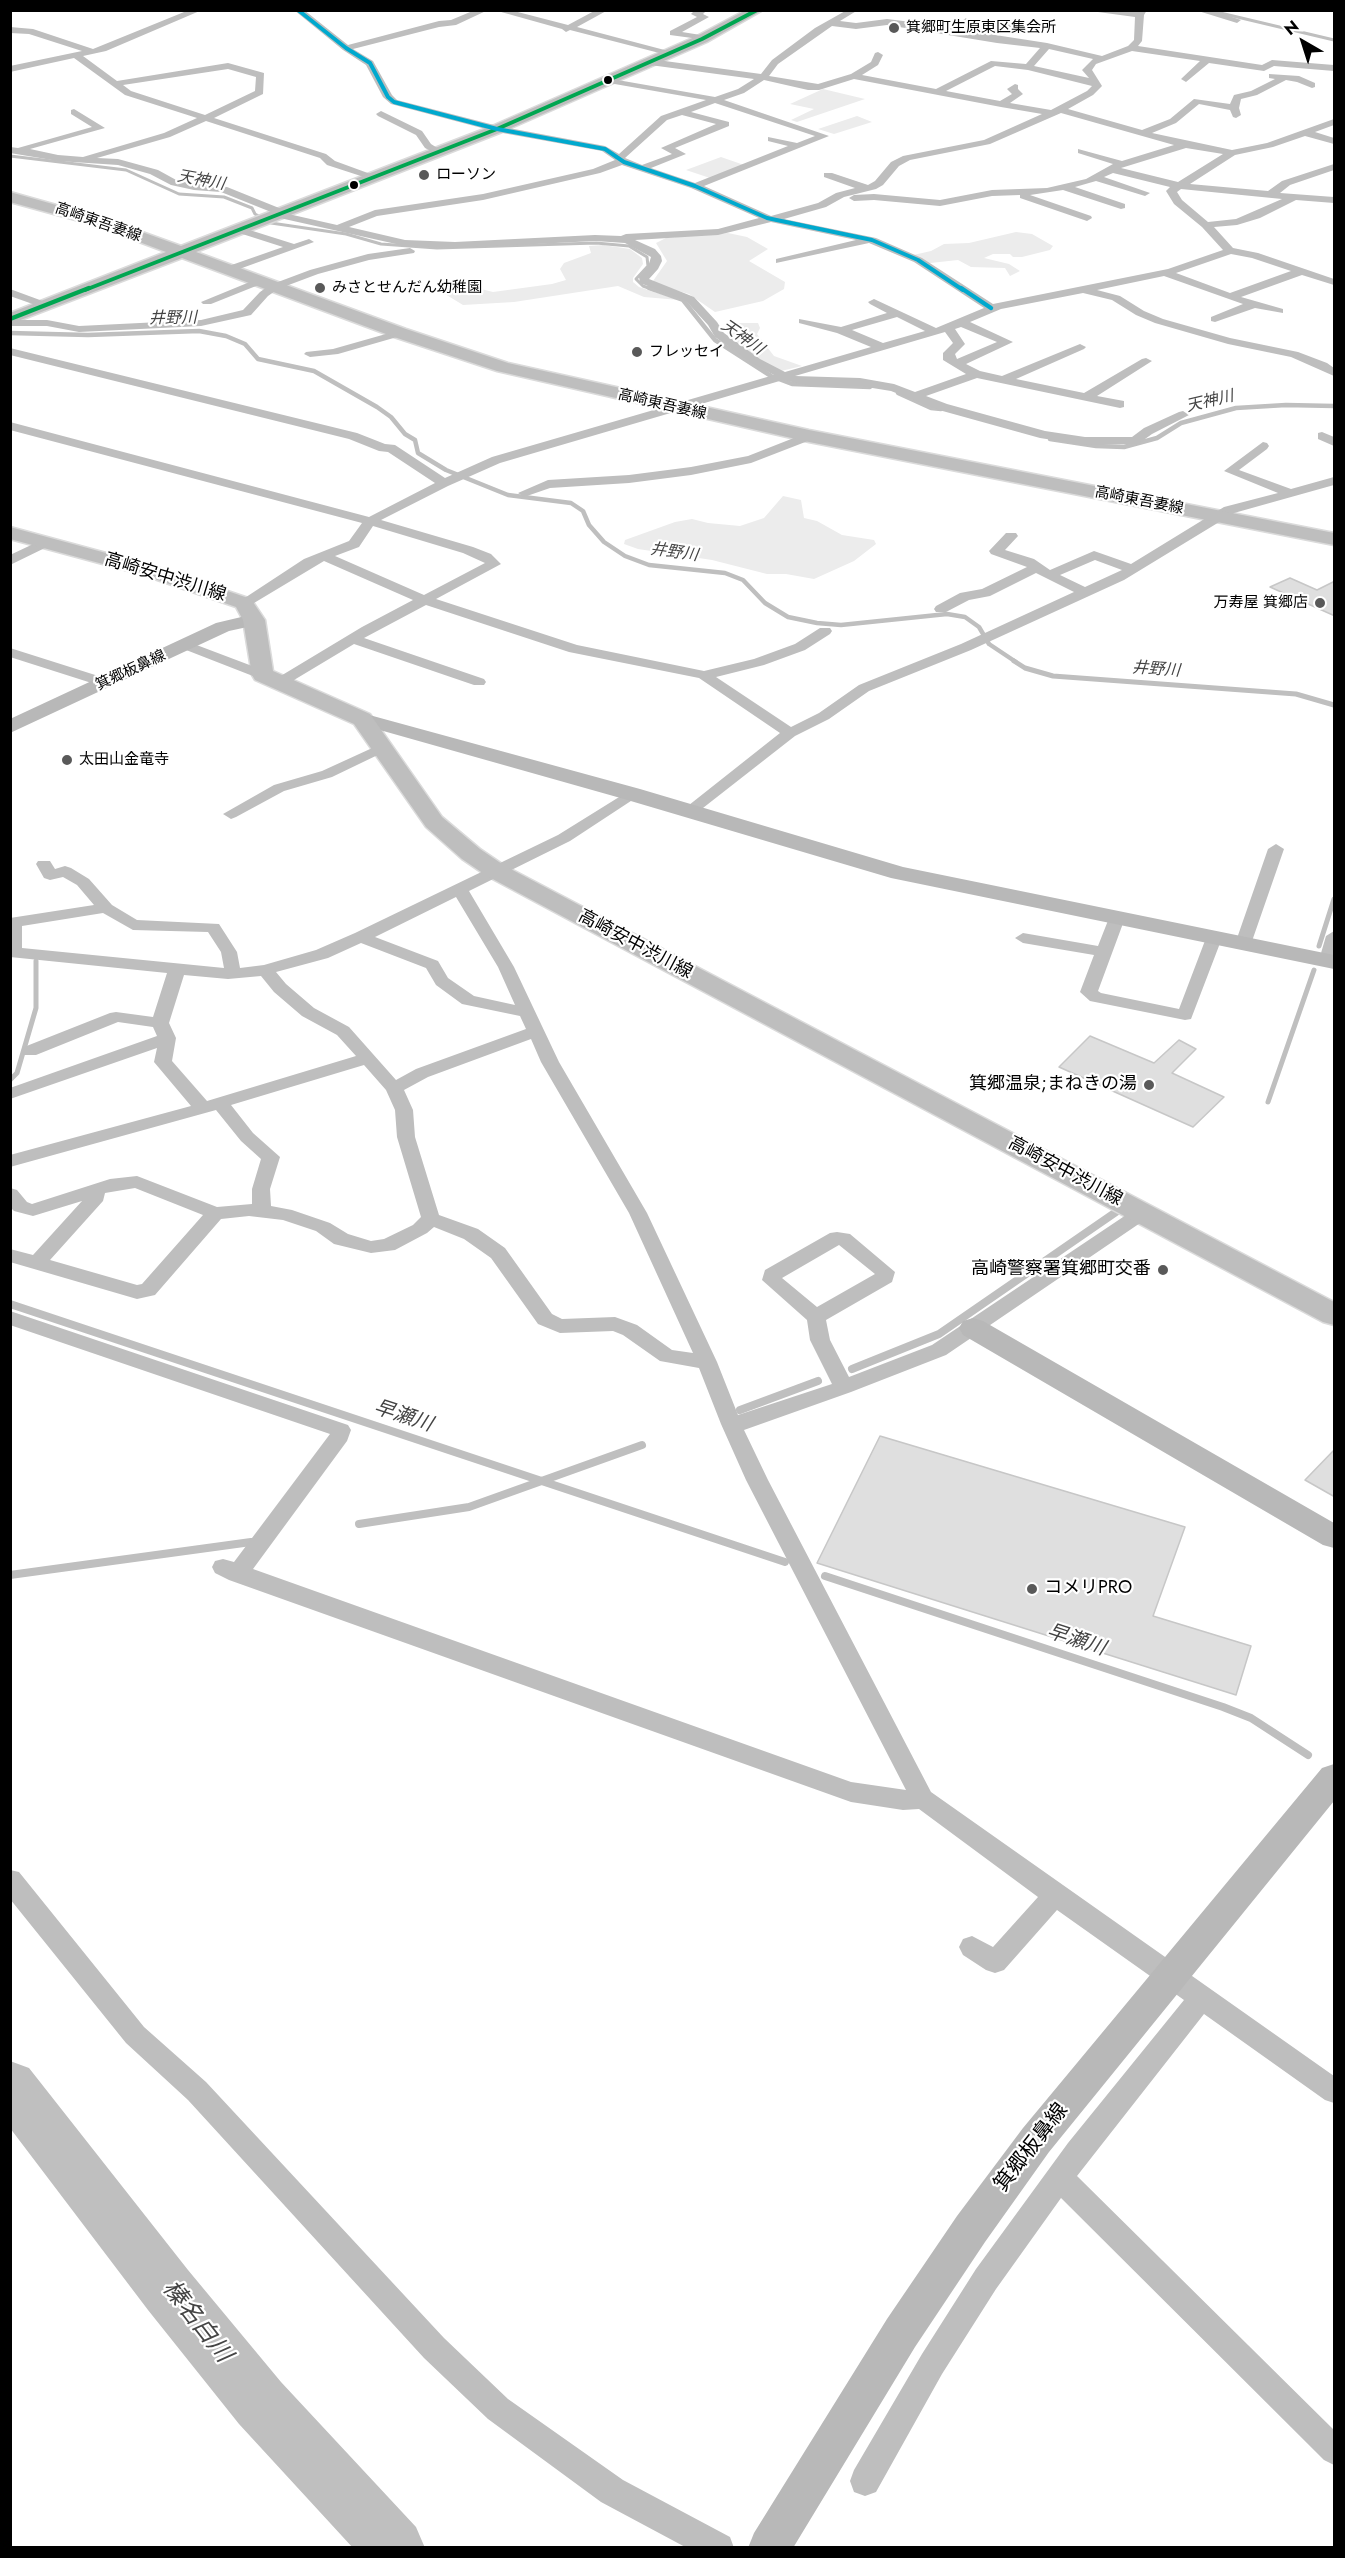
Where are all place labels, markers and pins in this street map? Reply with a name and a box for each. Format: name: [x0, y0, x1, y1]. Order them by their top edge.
place label: 箕郷町生原東区集会所: [906, 19, 1056, 37]
marker: 箕郷町生原東区集会所: [887, 21, 901, 35]
unlabelled marker: [602, 74, 614, 86]
place label: ローソン: [436, 166, 496, 184]
marker: ローソン: [417, 168, 431, 182]
unlabelled marker: [348, 179, 360, 191]
place label: みさとせんだん幼稚園: [332, 279, 482, 297]
marker: みさとせんだん幼稚園: [313, 281, 327, 295]
place label: フレッセイ: [649, 343, 724, 361]
marker: フレッセイ: [630, 345, 644, 359]
place label: 万寿屋 箕郷店: [1214, 594, 1308, 612]
marker: 万寿屋 箕郷店: [1313, 596, 1327, 610]
place label: 太田山金竜寺: [79, 751, 169, 769]
marker: 太田山金竜寺: [60, 753, 74, 767]
place label: 箕郷温泉;まねきの湯: [969, 1074, 1137, 1096]
marker: 箕郷温泉;まねきの湯: [1142, 1078, 1156, 1092]
place label: 高崎警察署箕郷町交番: [971, 1259, 1151, 1281]
marker: 高崎警察署箕郷町交番: [1156, 1263, 1170, 1277]
place label: コメリPRO: [1044, 1578, 1132, 1600]
marker: コメリPRO: [1025, 1582, 1039, 1596]

